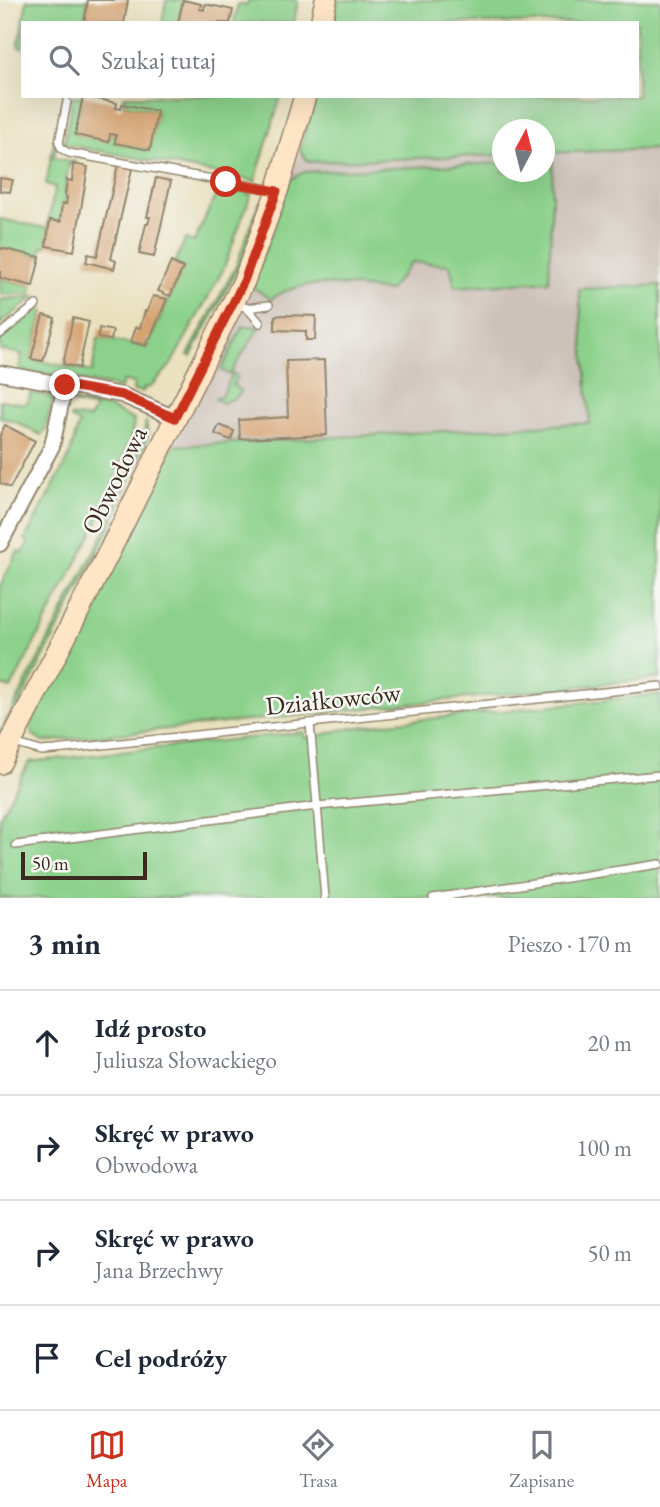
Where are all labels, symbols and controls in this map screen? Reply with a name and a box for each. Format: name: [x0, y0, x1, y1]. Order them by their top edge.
search box: [21, 21, 639, 98]
icon: search: [45, 41, 83, 79]
text: Szukaj tutaj: [101, 43, 216, 77]
north arrow: [492, 119, 555, 182]
route start: [210, 166, 241, 197]
route end: [49, 369, 80, 400]
street label: Obwodowa: [73, 420, 155, 540]
street label: Działkowców: [264, 675, 402, 723]
scale bar: [21, 849, 147, 881]
text: 50 m: [32, 851, 69, 876]
text: 3 min: [28, 924, 101, 963]
text: Pieszo · 170 m: [508, 929, 632, 959]
text: Idź prosto: [95, 1011, 206, 1045]
icon: ahead: [28, 1024, 66, 1062]
text: 20 m: [587, 1028, 632, 1058]
text: Juliusza Słowackiego: [95, 1045, 277, 1075]
text: Skręć w prawo: [95, 1116, 254, 1150]
icon: right: [28, 1129, 66, 1167]
text: 100 m: [576, 1133, 632, 1163]
text: Obwodowa: [95, 1150, 198, 1180]
text: Skręć w prawo: [95, 1221, 254, 1255]
icon: right: [28, 1234, 66, 1272]
text: 50 m: [587, 1238, 632, 1268]
text: Jana Brzechwy: [95, 1255, 223, 1285]
icon: arrive: [28, 1339, 66, 1377]
text: Cel podróży: [95, 1341, 227, 1375]
tab: Mapa: [86, 1426, 127, 1493]
tab: Trasa: [299, 1426, 338, 1493]
tab: Zapisane: [509, 1426, 574, 1493]

